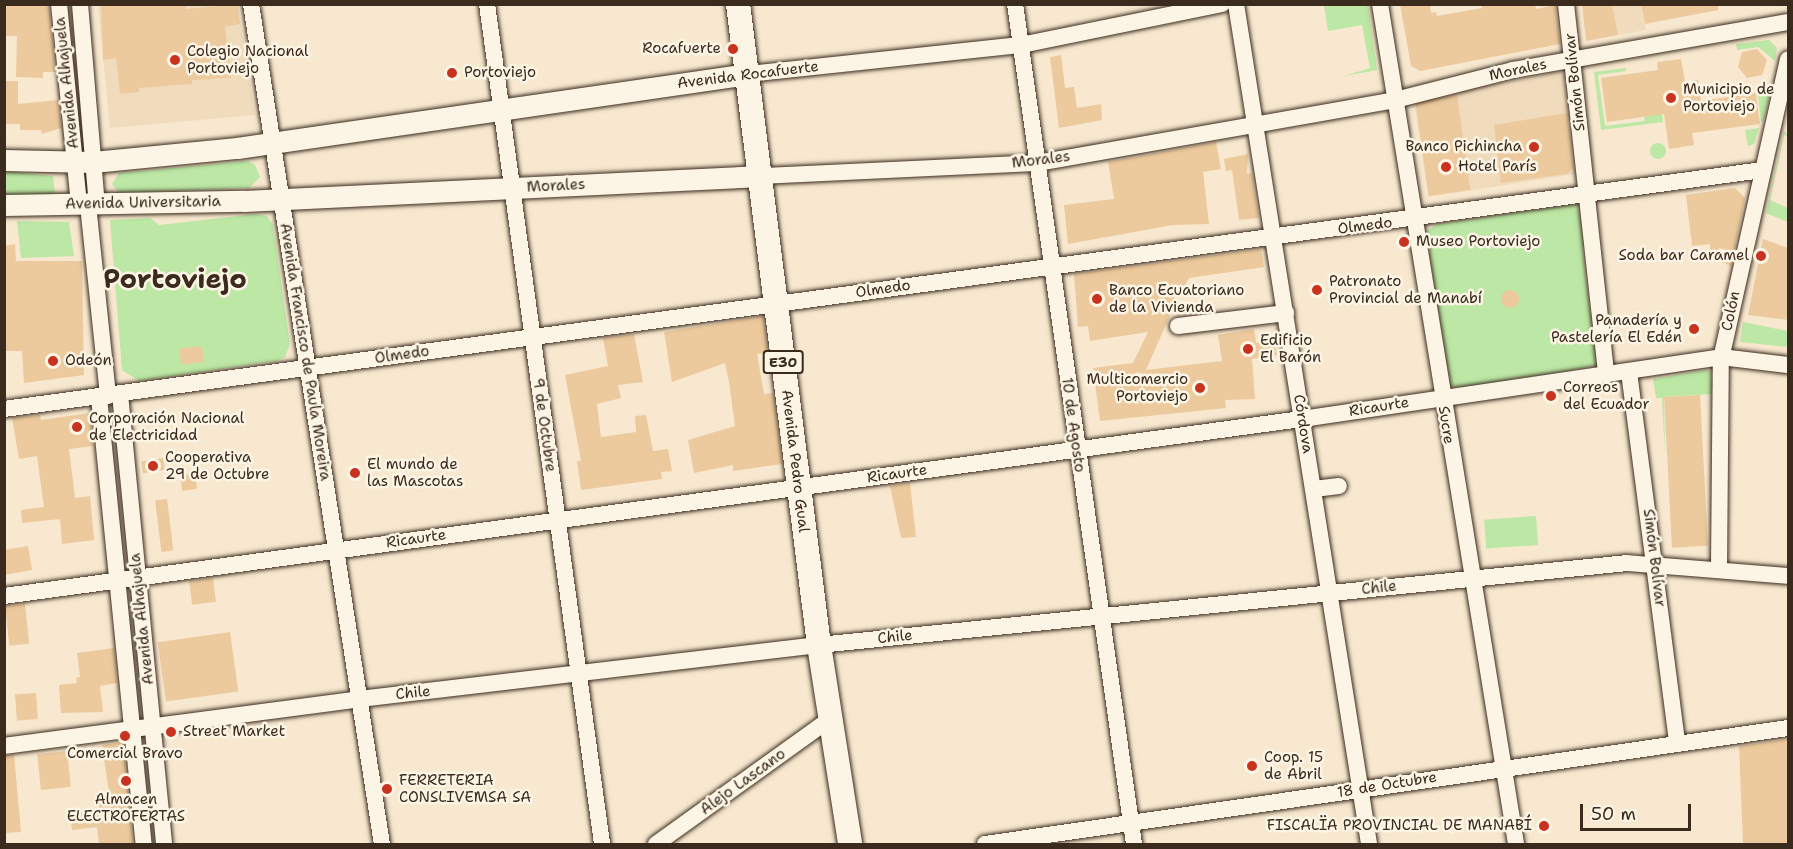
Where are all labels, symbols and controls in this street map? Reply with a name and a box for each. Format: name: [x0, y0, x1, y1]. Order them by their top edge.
street label: Avenida Alhajuela: [51, 16, 83, 150]
street label: Simón Bolívar: [1561, 32, 1589, 132]
place label: Rocafuerte: [642, 40, 721, 58]
place label: Colegio Nacional Portoviejo: [187, 42, 309, 77]
marker: Rocafuerte: [726, 42, 740, 56]
marker: Colegio Nacional Portoviejo: [168, 53, 182, 67]
street label: Morales: [1487, 55, 1549, 85]
street label: Avenida Rocafuerte: [676, 57, 820, 93]
place label: Portoviejo: [464, 64, 536, 82]
marker: Portoviejo: [445, 66, 459, 80]
place label: Municipio de Portoviejo: [1683, 80, 1775, 115]
marker: Municipio de Portoviejo: [1664, 91, 1678, 105]
place label: Banco Pichincha: [1405, 138, 1522, 156]
marker: Banco Pichincha: [1527, 140, 1541, 154]
street label: Morales: [1011, 147, 1071, 173]
place label: Hotel París: [1458, 158, 1537, 176]
marker: Hotel París: [1439, 160, 1453, 174]
street label: Morales: [526, 175, 586, 197]
street label: Avenida Universitaria: [65, 193, 221, 213]
street label: Olmedo: [1337, 214, 1393, 238]
street label: Avenida Francisco de Paula Moreira: [276, 222, 334, 482]
place label: Museo Portoviejo: [1416, 233, 1540, 251]
marker: Museo Portoviejo: [1397, 235, 1411, 249]
place label: Soda bar Caramel: [1618, 247, 1749, 265]
marker: Soda bar Caramel: [1754, 249, 1768, 263]
district label: Portoviejo: [103, 263, 247, 295]
place label: Patronato Provincial de Manabí: [1329, 272, 1482, 307]
street label: Olmedo: [854, 276, 912, 302]
place label: Banco Ecuatoriano de la Vivienda: [1109, 281, 1244, 316]
marker: Patronato Provincial de Manabí: [1310, 283, 1324, 297]
street label: Colón: [1718, 289, 1744, 333]
marker: Banco Ecuatoriano de la Vivienda: [1090, 292, 1104, 306]
place label: Panadería y Pastelería El Edén: [1551, 311, 1682, 346]
marker: Panadería y Pastelería El Edén: [1687, 322, 1701, 336]
place label: Edificio El Barón: [1260, 331, 1321, 366]
street label: Olmedo: [373, 342, 431, 368]
marker: Edificio El Barón: [1241, 342, 1255, 356]
road number: E30: [762, 351, 804, 373]
place label: Odeón: [65, 352, 112, 370]
marker: Odeón: [46, 354, 60, 368]
place label: Multicomercio Portoviejo: [1087, 370, 1188, 405]
street label: 10 de Agosto: [1057, 376, 1089, 474]
street label: 9 de Octubre: [528, 377, 560, 473]
place label: Correos del Ecuador: [1563, 378, 1650, 413]
marker: Multicomercio Portoviejo: [1193, 381, 1207, 395]
street label: Avenida Pedro Gual: [777, 389, 813, 533]
marker: Correos del Ecuador: [1544, 389, 1558, 403]
street label: Córdova: [1289, 393, 1317, 455]
street label: Ricaurte: [1348, 393, 1410, 421]
street label: Sucre: [1434, 405, 1458, 445]
place label: Corporación Nacional de Electricidad: [89, 409, 244, 444]
marker: Corporación Nacional de Electricidad: [70, 420, 84, 434]
place label: Cooperativa 29 de Octubre: [165, 448, 270, 483]
place label: El mundo de las Mascotas: [367, 455, 463, 490]
marker: Cooperativa 29 de Octubre: [146, 459, 160, 473]
street label: Ricaurte: [866, 461, 928, 487]
marker: El mundo de las Mascotas: [348, 466, 362, 480]
street label: Simón Bolívar: [1639, 508, 1669, 608]
street label: Ricaurte: [385, 526, 447, 552]
street label: Avenida Alhajuela: [126, 552, 158, 686]
street label: Chile: [1361, 577, 1397, 599]
street label: Chile: [877, 626, 913, 648]
street label: Chile: [395, 682, 431, 704]
place label: Street Market: [183, 723, 285, 741]
marker: Street Market: [164, 725, 178, 739]
marker: Comercial Bravo: [118, 729, 132, 743]
place label: Comercial Bravo: [67, 745, 183, 763]
street label: Alejo Lascano: [697, 745, 789, 819]
place label: Coop. 15 de Abril: [1264, 748, 1323, 783]
marker: Coop. 15 de Abril: [1245, 759, 1259, 773]
street label: 18 de Octubre: [1336, 768, 1438, 802]
place label: FERRETERIA CONSLIVEMSA SA: [399, 771, 531, 806]
marker: Almacen ELECTROFERTAS: [119, 774, 133, 788]
marker: FERRETERIA CONSLIVEMSA SA: [380, 782, 394, 796]
place label: Almacen ELECTROFERTAS: [67, 790, 185, 825]
scale bar: [1583, 792, 1694, 830]
text: 50 m: [1591, 802, 1636, 826]
place label: FISCALÏA PROVINCIAL DE MANABÍ: [1267, 817, 1532, 835]
marker: FISCALÏA PROVINCIAL DE MANABÍ: [1537, 819, 1551, 833]

